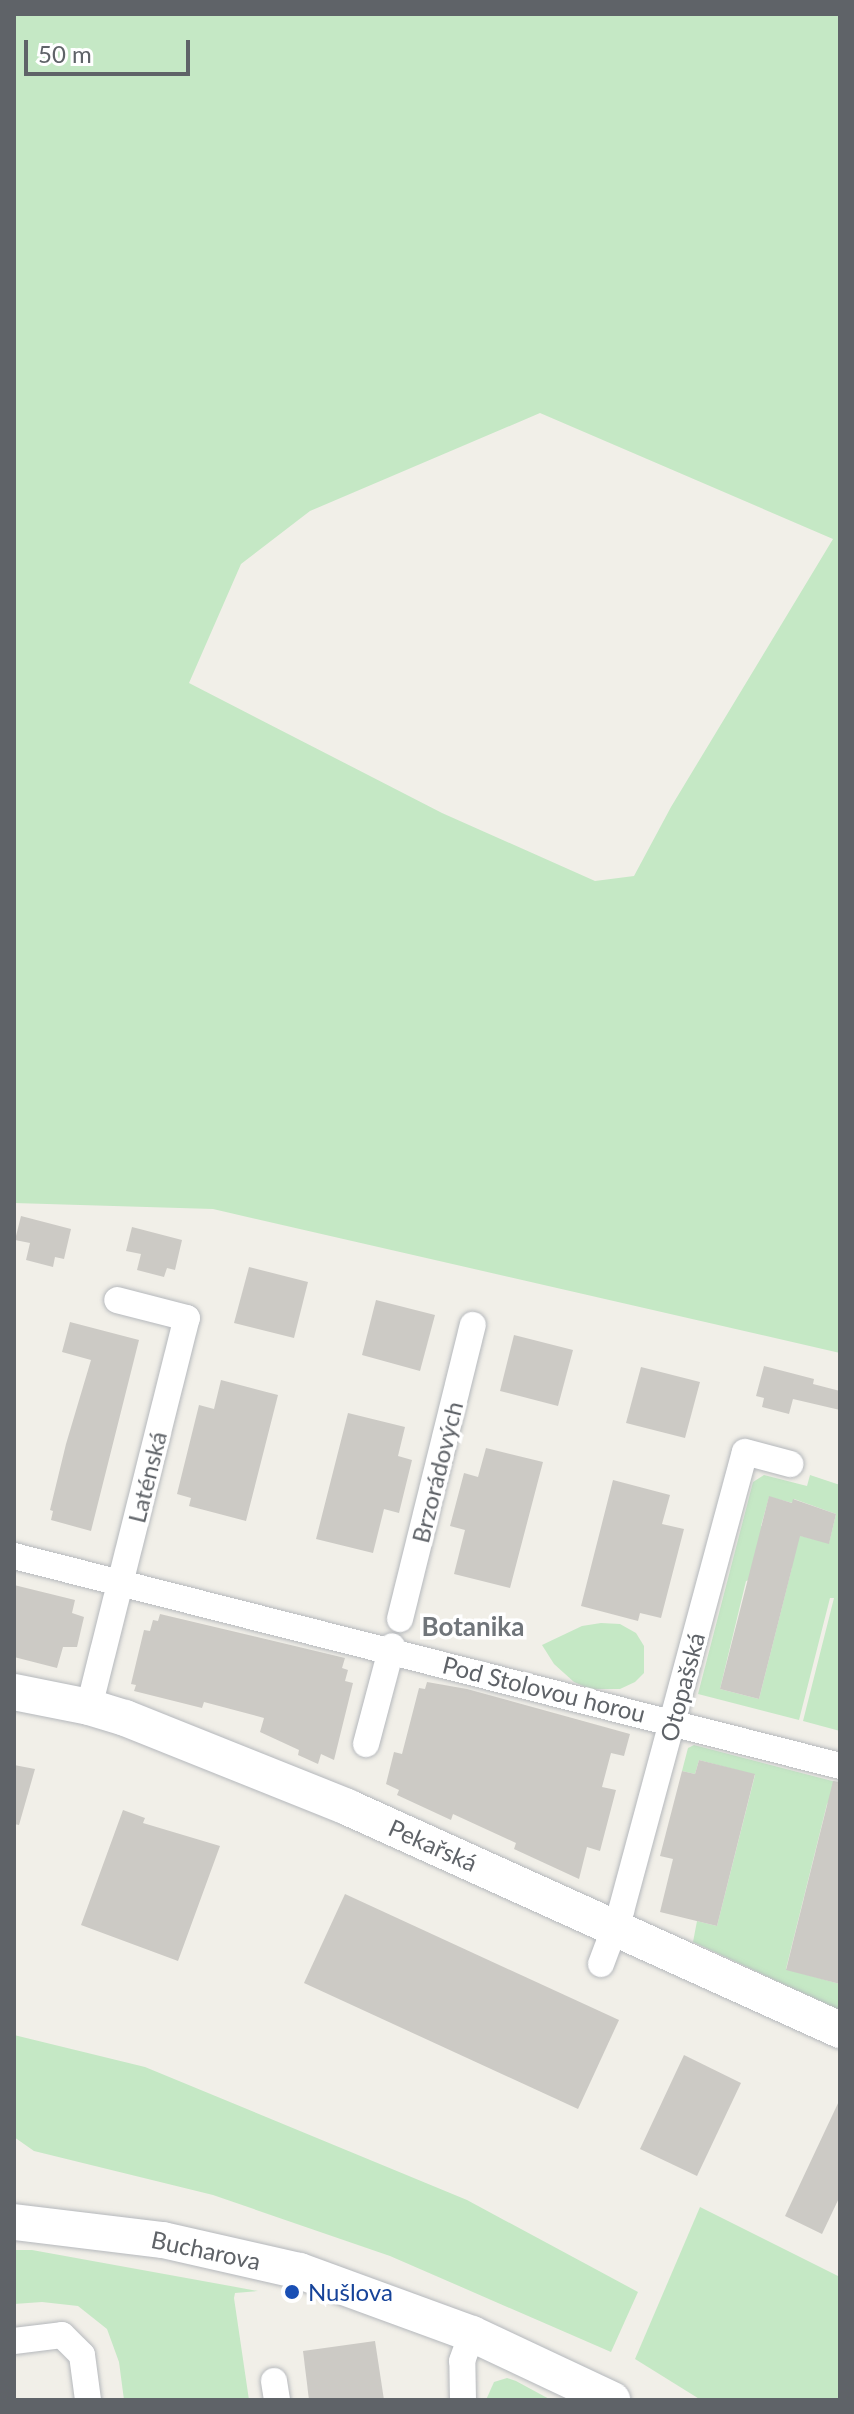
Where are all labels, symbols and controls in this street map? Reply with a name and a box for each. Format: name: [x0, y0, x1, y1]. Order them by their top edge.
scale bar: [28, 24, 194, 74]
text: 50 m: [38, 39, 92, 68]
street label: Brzorádových: [406, 1398, 468, 1546]
street label: Laténská: [122, 1428, 172, 1526]
district label: Botanika: [422, 1611, 524, 1643]
street label: Otopašská: [654, 1629, 710, 1745]
street label: Pod Stolovou horou: [440, 1650, 648, 1728]
street label: Pekařská: [384, 1813, 482, 1877]
street label: Bucharova: [149, 2224, 263, 2276]
place label: Nušlova: [308, 2278, 393, 2306]
marker: Nušlova: [283, 2283, 301, 2301]

